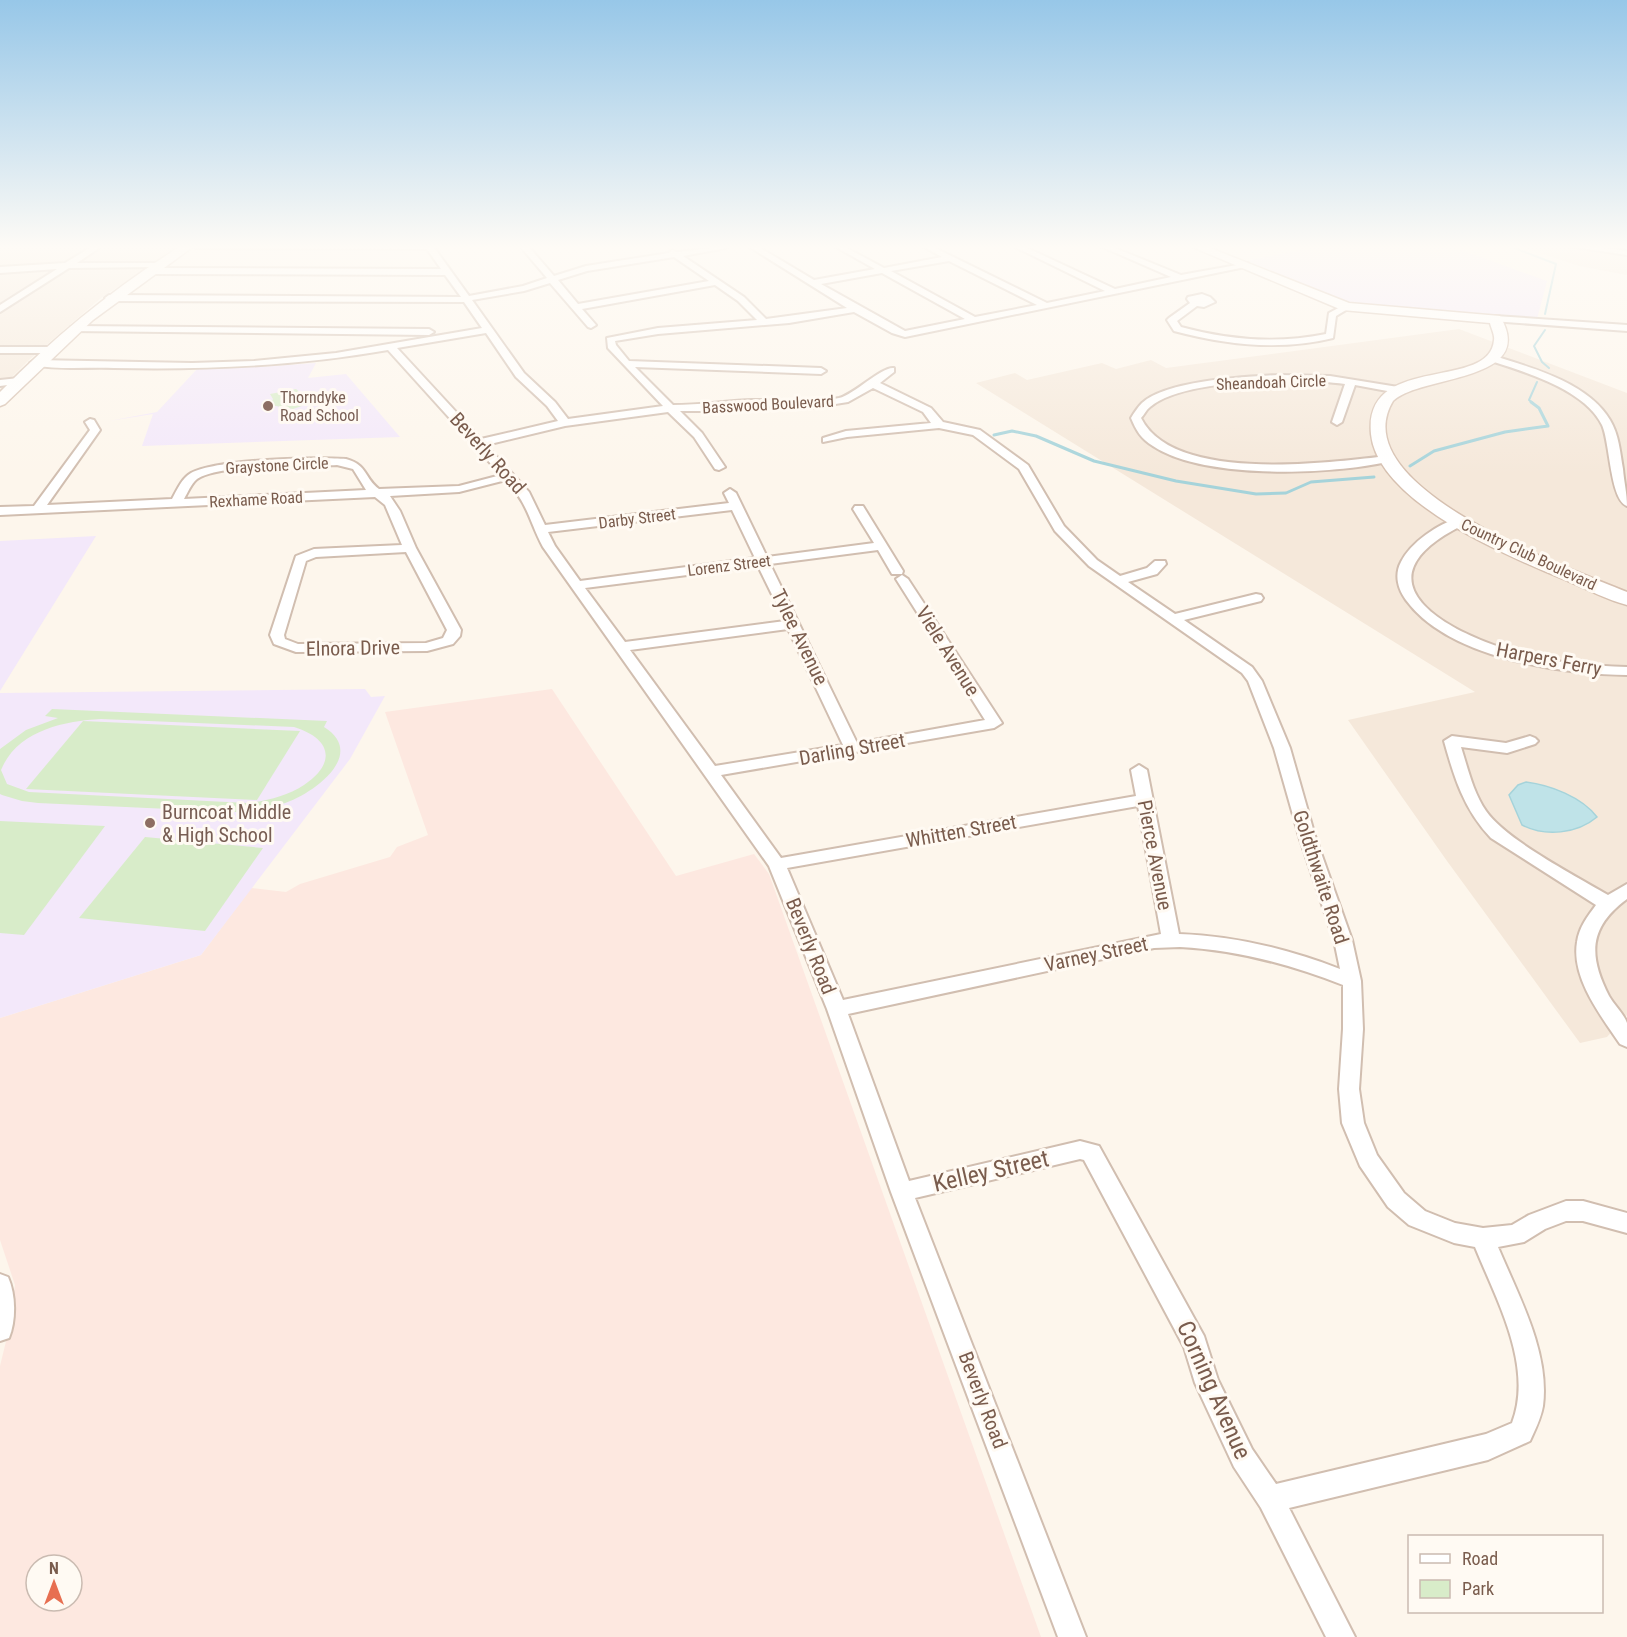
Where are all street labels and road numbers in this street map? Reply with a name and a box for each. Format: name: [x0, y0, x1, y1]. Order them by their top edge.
street label: Sheandoah Circle: [1216, 371, 1326, 394]
street label: Basswood Boulevard: [702, 392, 834, 417]
street label: Beverly Road: [445, 407, 531, 499]
street label: Graystone Circle: [225, 453, 329, 478]
street label: Rexhame Road: [209, 488, 303, 511]
street label: Darby Street: [598, 504, 677, 533]
street label: Country Club Boulevard: [1458, 515, 1600, 594]
street label: Lorenz Street: [686, 551, 772, 580]
street label: Tylee Avenue: [767, 585, 833, 689]
street label: Viele Avenue: [911, 602, 985, 700]
street label: Elnora Drive: [306, 635, 400, 661]
street label: Harpers Ferry: [1494, 637, 1604, 681]
street label: Darling Street: [797, 728, 907, 770]
street label: Pierce Avenue: [1133, 798, 1177, 912]
street label: Goldthwaite Road: [1288, 807, 1354, 947]
street label: Whitten Street: [904, 809, 1018, 853]
street label: Beverly Road: [781, 894, 841, 998]
street label: Varney Street: [1042, 931, 1150, 977]
street label: Kelley Street: [930, 1144, 1052, 1198]
street label: Corning Avenue: [1171, 1317, 1257, 1463]
street label: Beverly Road: [954, 1348, 1012, 1452]

